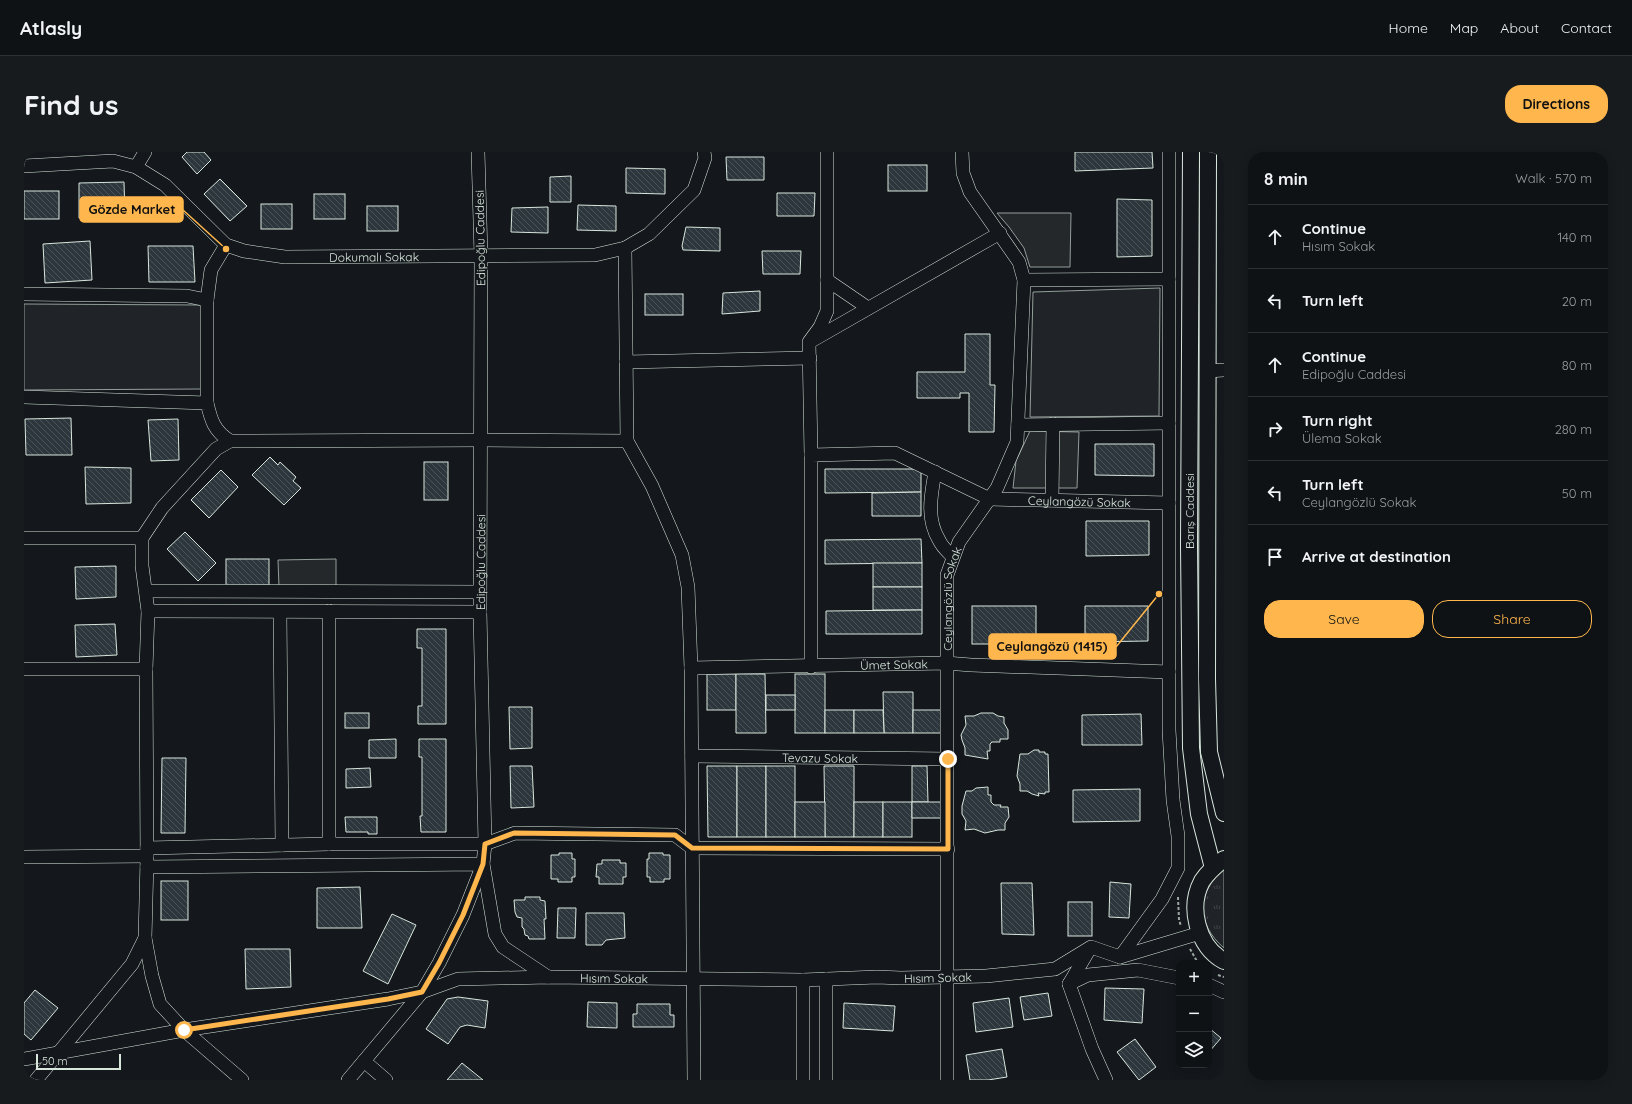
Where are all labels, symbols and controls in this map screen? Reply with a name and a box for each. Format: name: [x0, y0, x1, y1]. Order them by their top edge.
text: Atlasly: [20, 16, 82, 40]
text: Home: [1389, 19, 1428, 37]
text: Map: [1450, 19, 1478, 37]
text: About: [1500, 19, 1539, 37]
text: Contact: [1561, 19, 1612, 37]
button: Directions: [1505, 85, 1608, 123]
text: Find us: [24, 87, 118, 122]
text: 8 min: [1264, 168, 1308, 189]
text: Walk · 570 m: [1515, 170, 1592, 186]
street label: Edipoğlu Caddesi: [472, 190, 488, 286]
callout: Gözde Market: [80, 197, 183, 222]
text: Gözde Market: [88, 201, 176, 217]
text: Continue: [1302, 219, 1366, 238]
icon: ahead: [1264, 226, 1286, 248]
text: 140 m: [1557, 229, 1592, 245]
text: Hısım Sokak: [1302, 238, 1375, 254]
street label: Dokumalı Sokak: [329, 249, 419, 264]
icon: left: [1264, 290, 1286, 312]
text: Turn left: [1302, 291, 1364, 310]
text: 20 m: [1562, 293, 1592, 309]
text: Continue: [1302, 347, 1366, 366]
icon: ahead: [1264, 354, 1286, 376]
text: 80 m: [1562, 357, 1592, 373]
text: Edipoğlu Caddesi: [1302, 366, 1406, 382]
text: Turn right: [1302, 411, 1373, 430]
icon: right: [1264, 418, 1286, 440]
text: 280 m: [1555, 421, 1592, 437]
text: Ülema Sokak: [1302, 430, 1382, 446]
street label: Barış Caddesi: [1182, 473, 1197, 549]
text: Turn left: [1302, 475, 1364, 494]
icon: left: [1264, 482, 1286, 504]
text: 50 m: [1562, 485, 1592, 501]
street label: Ceylangözü Sokak: [1028, 492, 1131, 510]
text: Ceylangözlü Sokak: [1302, 494, 1416, 510]
street label: Edipoğlu Caddesi: [473, 514, 488, 610]
street label: Ceylangözlü Sokak: [940, 544, 964, 651]
icon: arrive: [1264, 546, 1286, 568]
text: Arrive at destination: [1302, 547, 1451, 566]
button: Save: [1264, 600, 1424, 638]
button: Share: [1432, 600, 1592, 638]
callout: Ceylangözü (1415): [989, 634, 1116, 659]
text: Ceylangözü (1415): [997, 638, 1108, 654]
street label: Ümet Sokak: [860, 656, 928, 672]
street label: Tevazu Sokak: [782, 750, 858, 765]
route end: [939, 750, 957, 768]
map controls: [1176, 960, 1212, 1068]
button: +: [1176, 960, 1212, 996]
street label: Hısım Sokak: [904, 969, 972, 985]
street label: Hısım Sokak: [580, 970, 648, 986]
button: −: [1176, 996, 1212, 1032]
route start: [175, 1021, 193, 1039]
button: layers: [1176, 1032, 1212, 1068]
scale bar: [36, 1052, 121, 1071]
text: 50 m: [42, 1054, 68, 1068]

